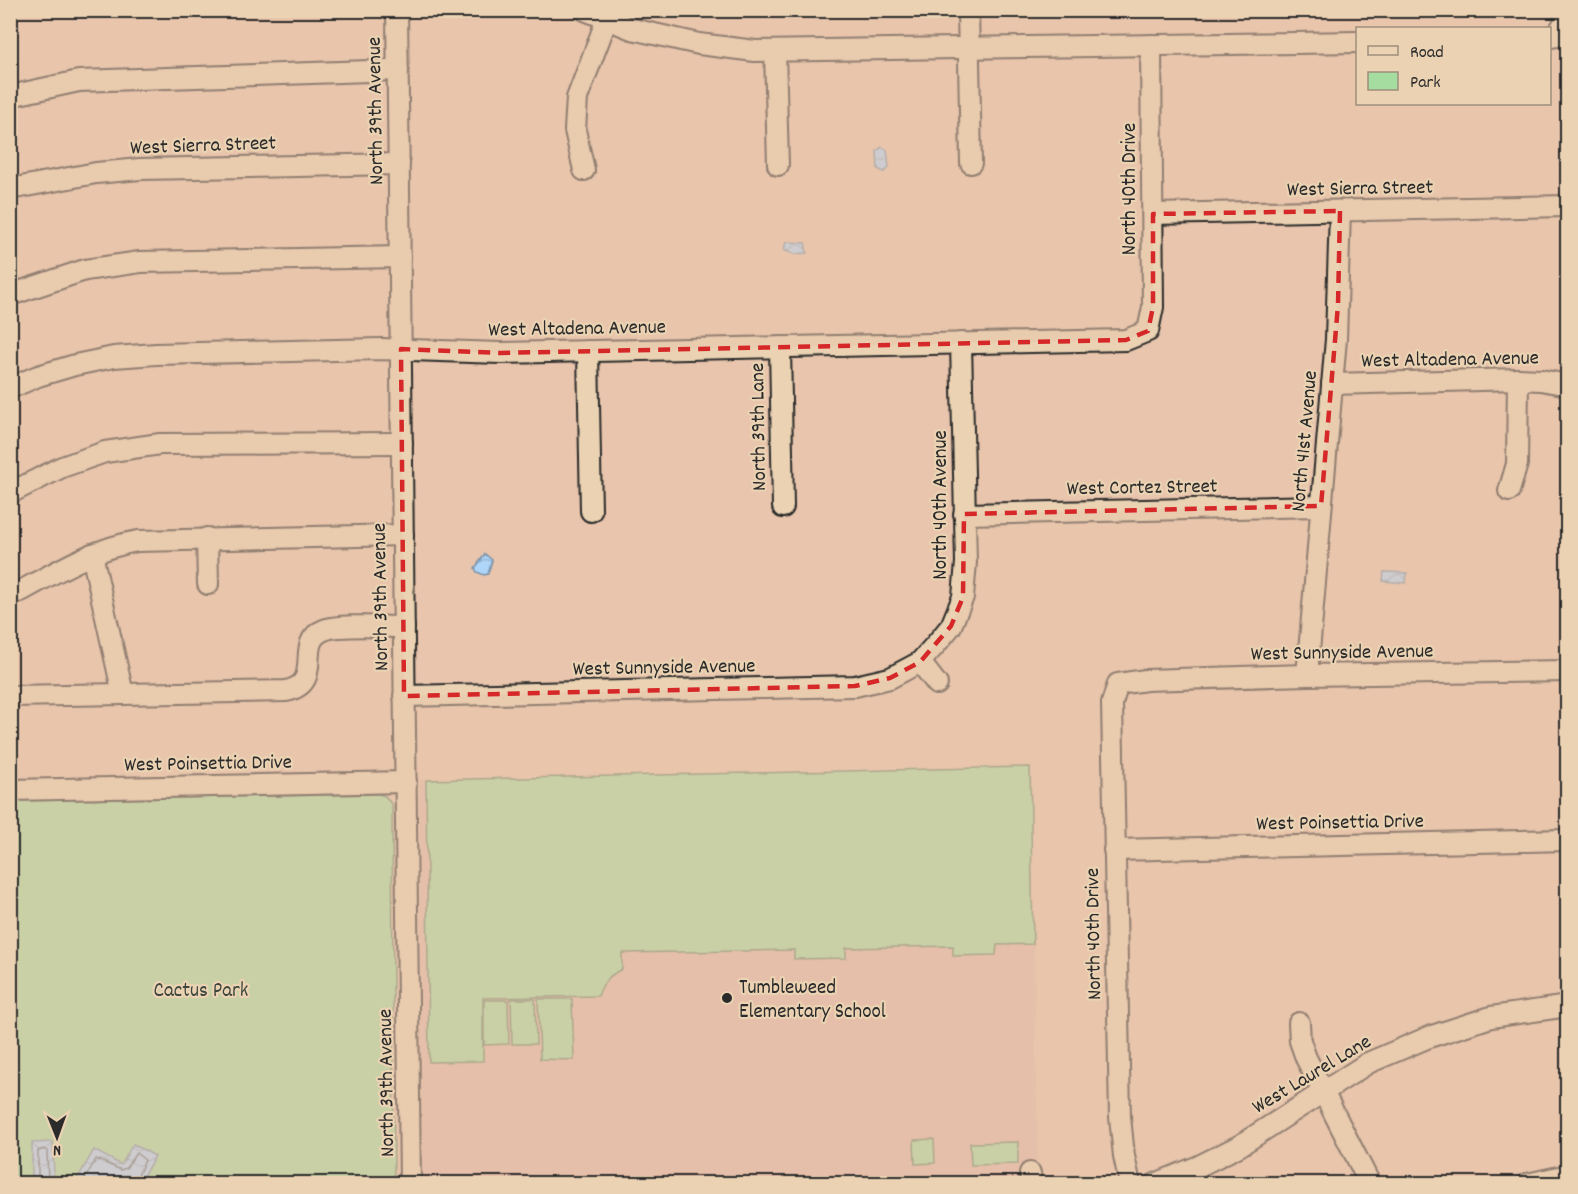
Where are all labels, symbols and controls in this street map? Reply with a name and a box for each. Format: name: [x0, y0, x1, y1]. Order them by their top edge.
legend: [1356, 27, 1551, 105]
street label: North 39th Avenue: [361, 37, 393, 185]
text: Road: [1410, 41, 1444, 66]
text: Park: [1410, 71, 1441, 96]
street label: North 40th Drive: [1116, 123, 1146, 255]
street label: West Sierra Street: [129, 129, 277, 165]
street label: West Sierra Street: [1287, 174, 1434, 206]
street label: West Altadena Avenue: [488, 313, 666, 347]
street label: West Altadena Avenue: [1361, 344, 1539, 378]
street label: North 39th Lane: [744, 363, 776, 491]
street label: North 41st Avenue: [1285, 369, 1327, 513]
street label: North 40th Avenue: [927, 430, 957, 580]
street label: West Cortez Street: [1066, 473, 1218, 505]
street label: North 39th Avenue: [366, 523, 398, 671]
street label: West Sunnyside Avenue: [1250, 637, 1434, 671]
street label: West Sunnyside Avenue: [572, 652, 756, 686]
street label: West Poinsettia Drive: [124, 749, 292, 781]
street label: West Poinsettia Drive: [1256, 808, 1424, 840]
street label: North 40th Drive: [1079, 867, 1111, 1000]
place label: Tumbleweed Elementary School: [739, 974, 886, 1028]
park label: Cactus Park: [154, 977, 248, 1007]
marker: Tumbleweed Elementary School: [720, 991, 734, 1005]
street label: North 39th Avenue: [372, 1009, 404, 1157]
street label: West Laurel Lane: [1247, 1028, 1378, 1123]
north arrow: [27, 1107, 87, 1167]
text: N: [53, 1138, 61, 1161]

